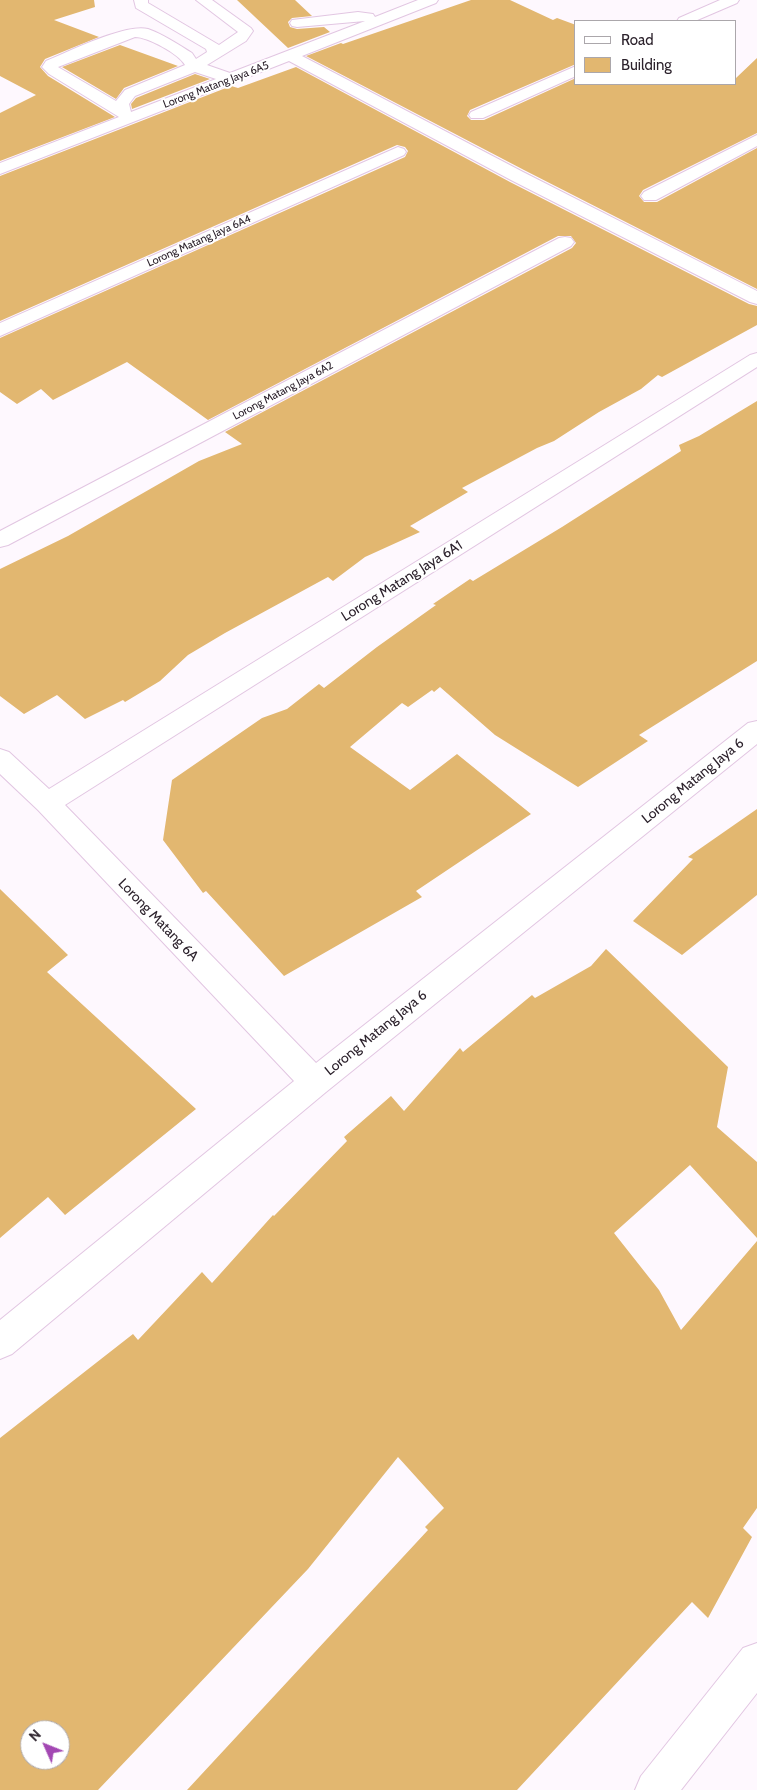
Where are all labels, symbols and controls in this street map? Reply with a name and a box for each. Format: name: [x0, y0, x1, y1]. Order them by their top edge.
legend: [574, 20, 737, 85]
text: Road: [621, 31, 654, 49]
text: Building: [621, 56, 672, 74]
street label: Lorong Matang Jaya 6A5: [161, 59, 271, 111]
street label: Lorong Matang Jaya 6A4: [145, 212, 253, 270]
street label: Lorong Matang Jaya 6A2: [231, 359, 335, 423]
street label: Lorong Matang Jaya 6A1: [338, 537, 466, 625]
street label: Lorong Matang Jaya 6: [639, 735, 747, 827]
street label: Lorong Matang 6A: [114, 875, 202, 965]
street label: Lorong Matang Jaya 6: [322, 987, 430, 1079]
north arrow: [20, 1720, 70, 1770]
text: N: [25, 1725, 45, 1745]

